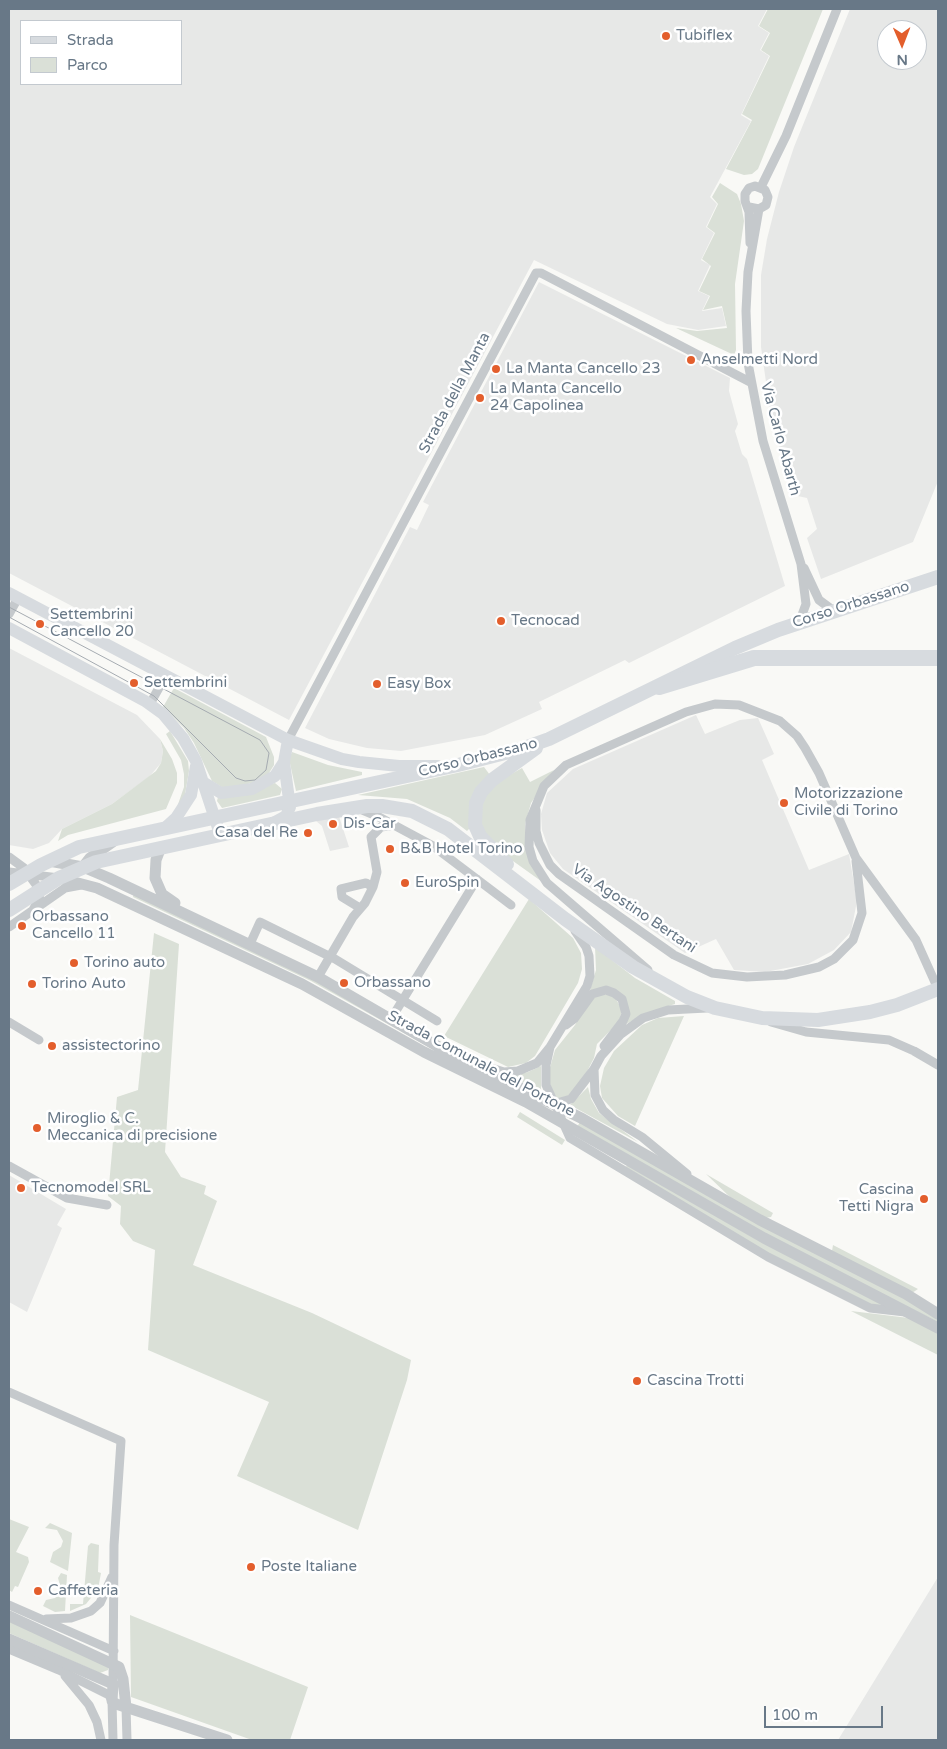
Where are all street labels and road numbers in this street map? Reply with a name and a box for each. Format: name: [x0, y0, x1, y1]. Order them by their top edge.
street label: Strada della Manta: [416, 329, 494, 457]
street label: Via Carlo Abarth: [756, 380, 804, 498]
street label: Corso Orbassano: [790, 578, 912, 632]
street label: Corso Orbassano: [417, 735, 539, 781]
street label: Via Agostino Bertani: [568, 861, 700, 957]
street label: Strada Comunale del Portone: [384, 1007, 578, 1121]

